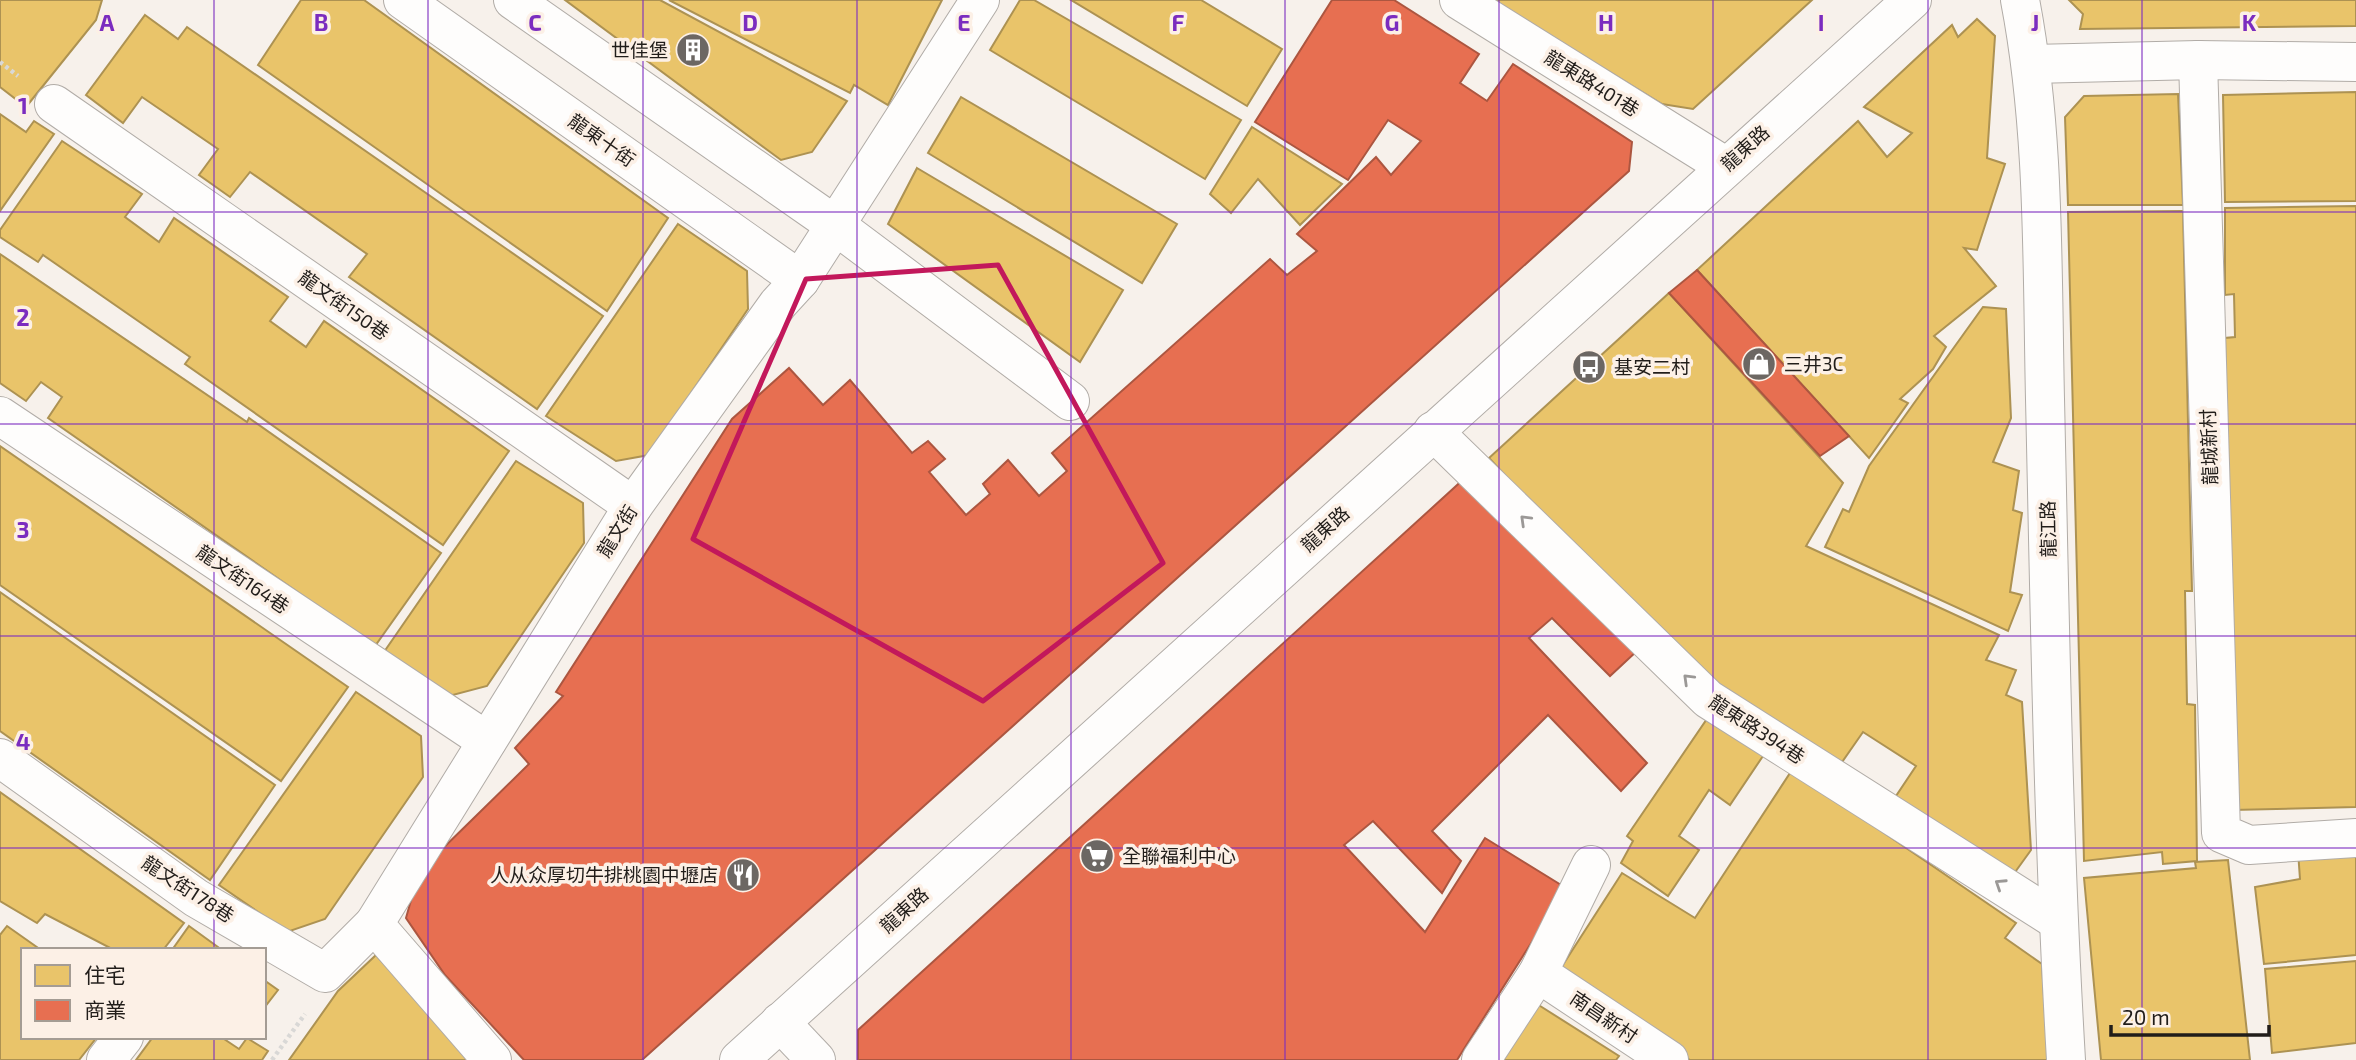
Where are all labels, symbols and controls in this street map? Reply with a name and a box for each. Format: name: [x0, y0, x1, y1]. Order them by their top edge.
text: A: [99, 8, 115, 36]
text: B: [314, 8, 328, 36]
text: C: [528, 8, 542, 36]
text: D: [742, 8, 758, 36]
text: E: [957, 8, 971, 36]
text: F: [1172, 8, 1185, 36]
text: G: [1385, 8, 1399, 36]
text: H: [1598, 8, 1614, 36]
text: I: [1818, 8, 1824, 36]
text: J: [2031, 8, 2039, 36]
text: K: [2242, 8, 2257, 36]
building icon: 世佳堡: [674, 31, 712, 69]
place label: 世佳堡: [611, 38, 668, 61]
street label: 龍東路401巷: [1541, 45, 1644, 121]
text: 1: [18, 91, 28, 119]
street label: 龍東十街: [565, 108, 640, 171]
street label: 龍東路: [1716, 120, 1774, 175]
street label: 龍文街150巷: [295, 265, 394, 344]
text: 2: [16, 303, 30, 331]
shop icon: 三井3C: [1740, 345, 1778, 383]
bus stop icon: 基安二村: [1570, 348, 1608, 386]
place label: 三井3C: [1784, 352, 1844, 375]
place label: 基安二村: [1614, 355, 1690, 378]
street label: 龍城新村: [2196, 409, 2221, 485]
street label: 龍文街: [592, 500, 641, 561]
street label: 龍江路: [2036, 500, 2059, 558]
street label: 龍東路: [1296, 501, 1354, 556]
text: 3: [16, 515, 30, 543]
one-way arrow: [1520, 516, 1533, 529]
street label: 龍文街164巷: [193, 539, 294, 618]
one-way arrow: [1684, 675, 1696, 687]
street label: 龍東路394巷: [1705, 689, 1809, 768]
text: 4: [16, 727, 30, 755]
supermarket icon: 全聯福利中心: [1078, 837, 1116, 875]
place label: 全聯福利中心: [1122, 844, 1236, 867]
street label: 龍文街178巷: [138, 850, 238, 927]
restaurant icon: 人从众厚切牛排桃園中壢店: [724, 856, 762, 894]
place label: 人从众厚切牛排桃園中壢店: [490, 863, 718, 886]
one-way arrow: [1995, 879, 2008, 892]
street label: 龍東路: [875, 882, 933, 937]
legend: [21, 948, 266, 1039]
text: 住宅: [84, 962, 126, 987]
street label: 南昌新村: [1566, 986, 1642, 1047]
scale bar: [2111, 993, 2268, 1038]
text: 商業: [84, 997, 126, 1022]
text: 20 m: [2122, 1004, 2170, 1029]

